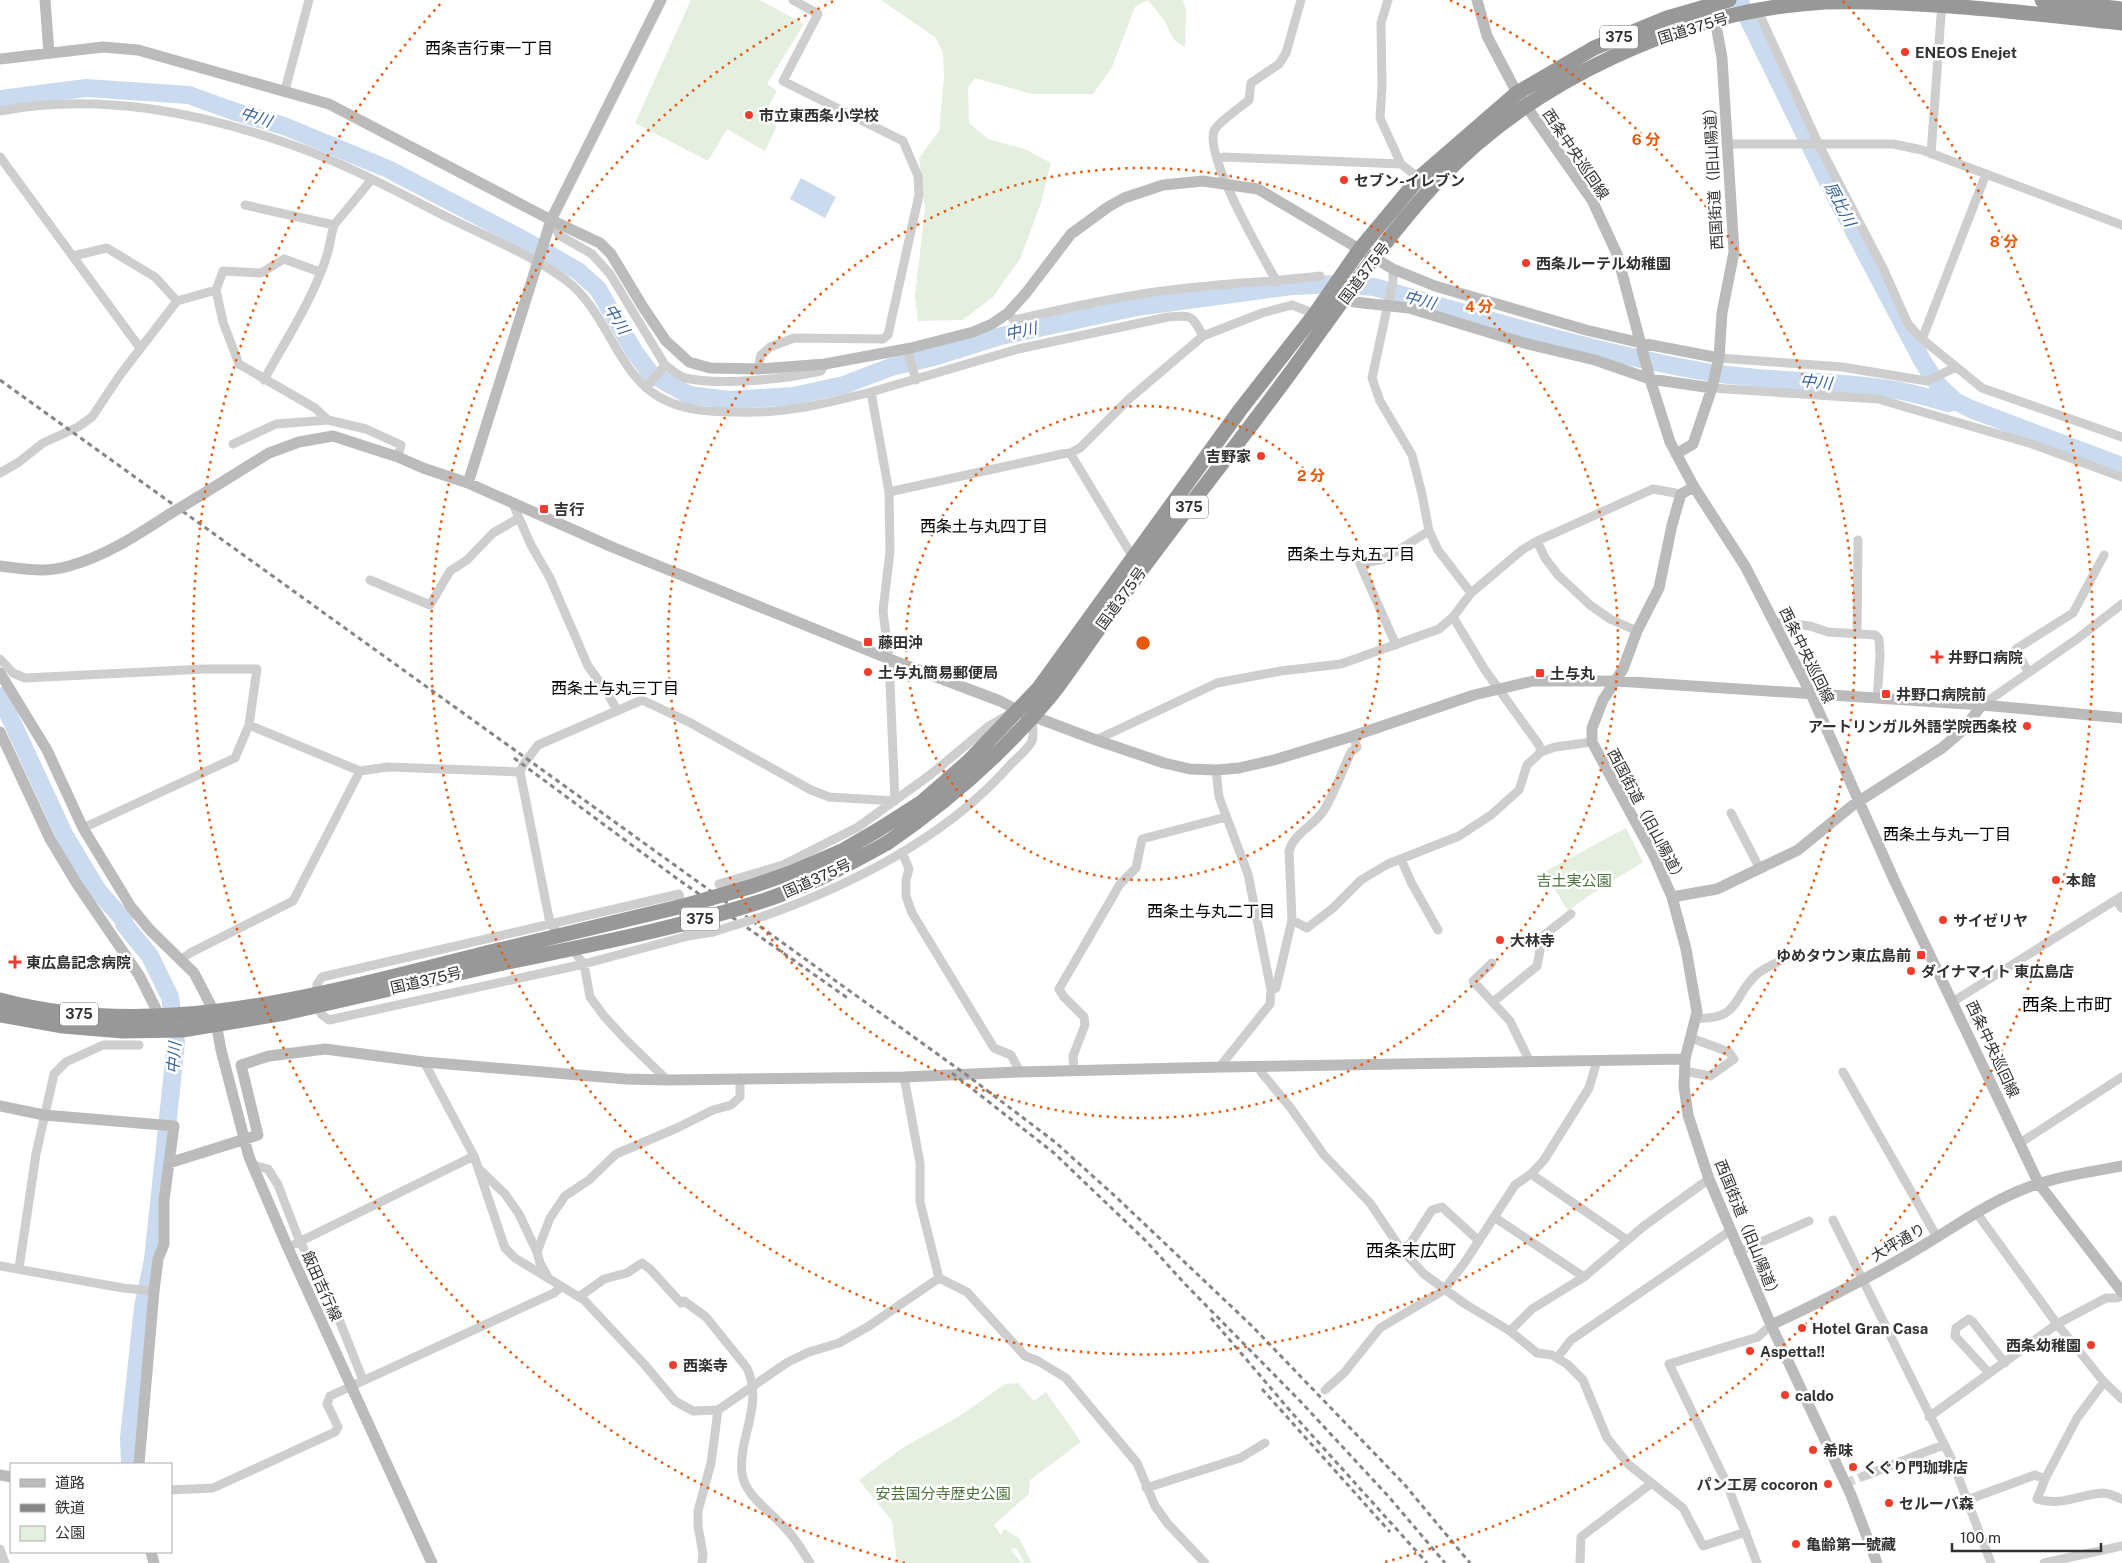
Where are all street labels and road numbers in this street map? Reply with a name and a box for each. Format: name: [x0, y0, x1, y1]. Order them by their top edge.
street label: 国道375号: [1656, 9, 1730, 47]
road number: 375: [1600, 26, 1638, 48]
street label: 西国街道（旧山陽道）: [1701, 100, 1725, 250]
street label: 西条中央巡回線: [1540, 106, 1612, 202]
street label: 国道375号: [1335, 239, 1393, 307]
road number: 375: [1170, 496, 1208, 518]
street label: 国道375号: [1093, 564, 1149, 632]
street label: 西条中央巡回線: [1776, 604, 1838, 706]
street label: 西国街道（旧山陽道）: [1604, 746, 1690, 886]
street label: 国道375号: [780, 855, 854, 901]
road number: 375: [681, 908, 719, 931]
street label: 国道375号: [389, 964, 463, 996]
street label: 西条中央巡回線: [1963, 998, 2023, 1100]
road number: 375: [60, 1002, 98, 1026]
street label: 西国街道（旧山陽道）: [1712, 1157, 1784, 1303]
street label: 大坪通り: [1868, 1220, 1928, 1264]
street label: 飯田吉行線: [299, 1248, 345, 1324]

